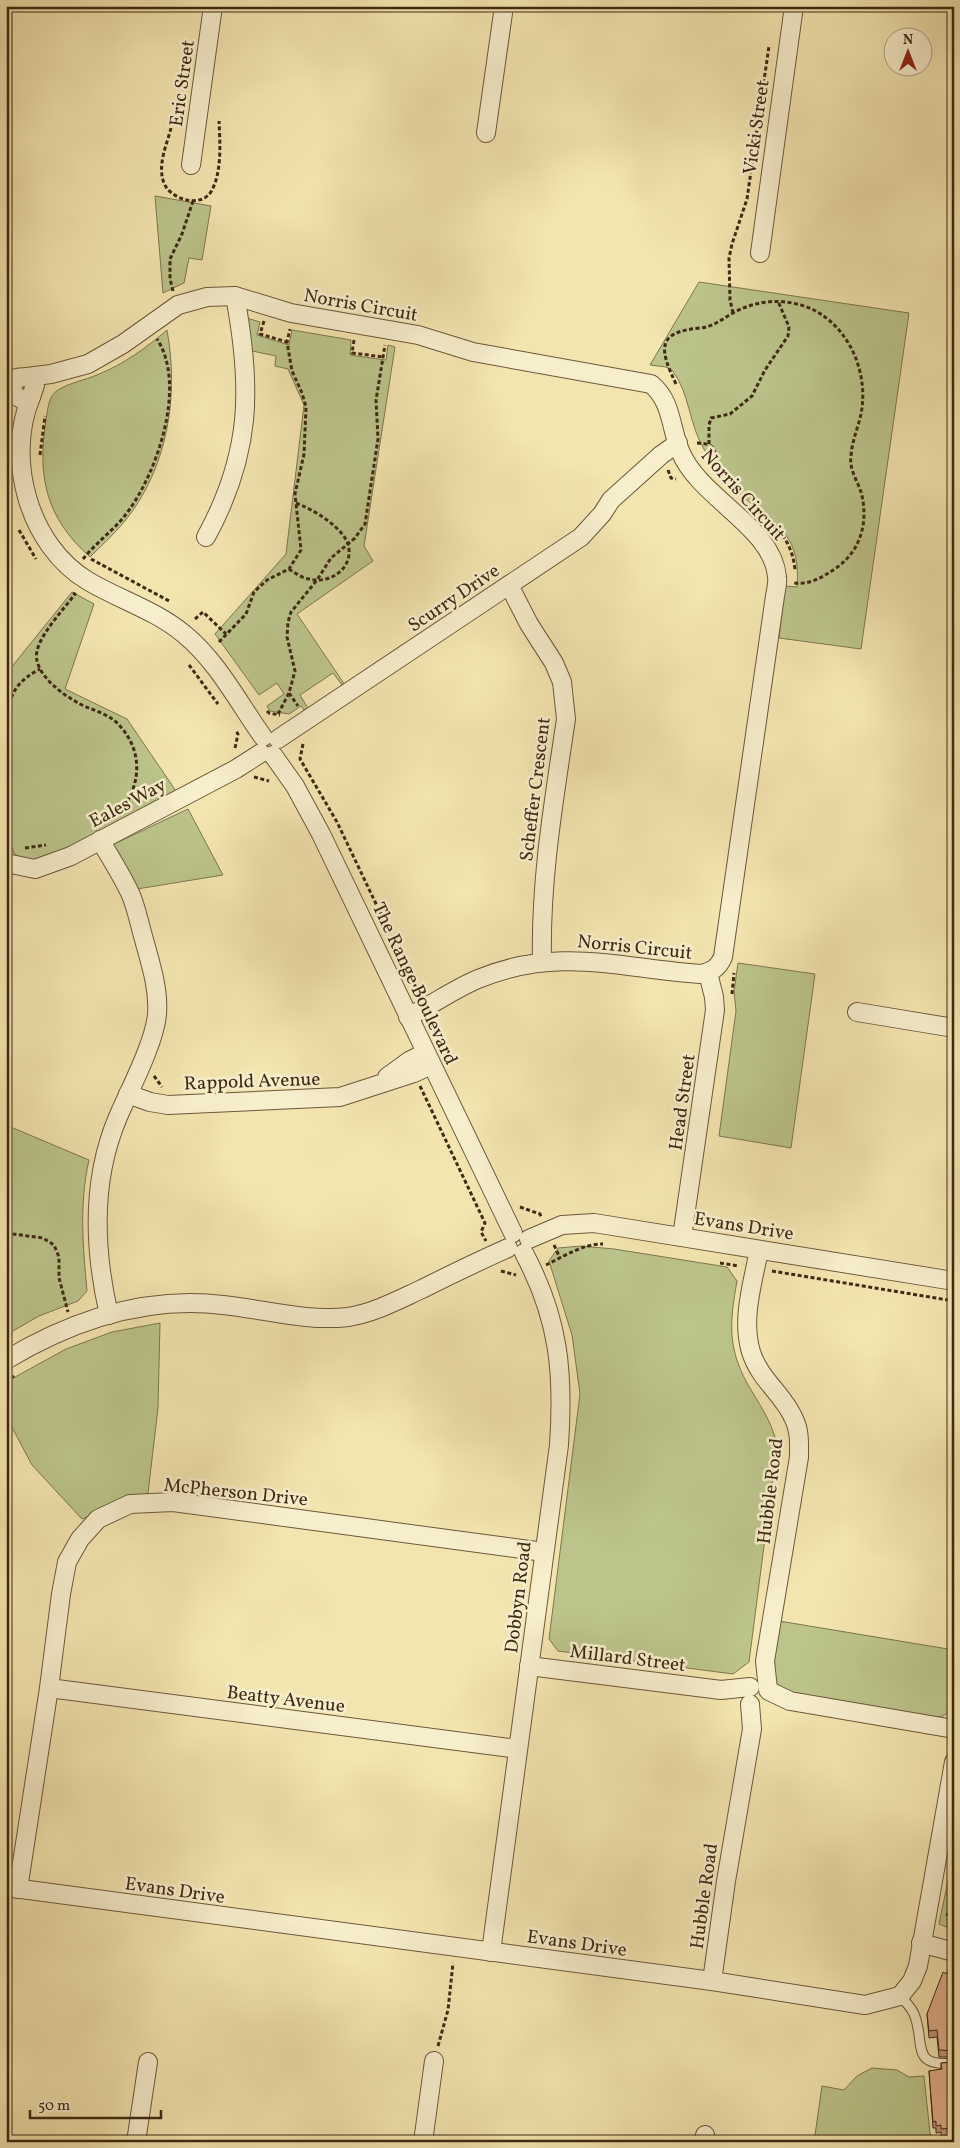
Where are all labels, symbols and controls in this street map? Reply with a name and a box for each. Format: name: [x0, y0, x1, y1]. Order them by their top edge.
north arrow: [882, 28, 932, 78]
text: N: [903, 31, 913, 50]
street label: Eric Street: [164, 38, 202, 128]
street label: Vicki Street: [737, 78, 777, 176]
street label: Norris Circuit: [302, 283, 420, 329]
street label: Norris Circuit: [694, 444, 791, 547]
street label: Scurry Drive: [403, 558, 505, 639]
street label: Scheffer Crescent: [514, 715, 558, 863]
street label: Eales Way: [85, 773, 171, 835]
street label: The Range Boulevard: [365, 898, 463, 1069]
street label: Norris Circuit: [576, 929, 694, 967]
street label: Head Street: [663, 1052, 703, 1152]
street label: Rappold Avenue: [183, 1067, 321, 1097]
street label: Evans Drive: [692, 1206, 795, 1248]
street label: Hubble Road: [752, 1437, 790, 1546]
street label: McPherson Drive: [162, 1472, 309, 1513]
street label: Dobbyn Road: [499, 1540, 539, 1655]
street label: Millard Street: [568, 1639, 687, 1679]
street label: Beatty Avenue: [225, 1680, 346, 1720]
street label: Hubble Road: [685, 1842, 725, 1951]
street label: Evans Drive: [123, 1871, 226, 1911]
street label: Evans Drive: [525, 1924, 628, 1964]
scale bar: [30, 2088, 161, 2120]
text: 50 m: [38, 2096, 70, 2117]

